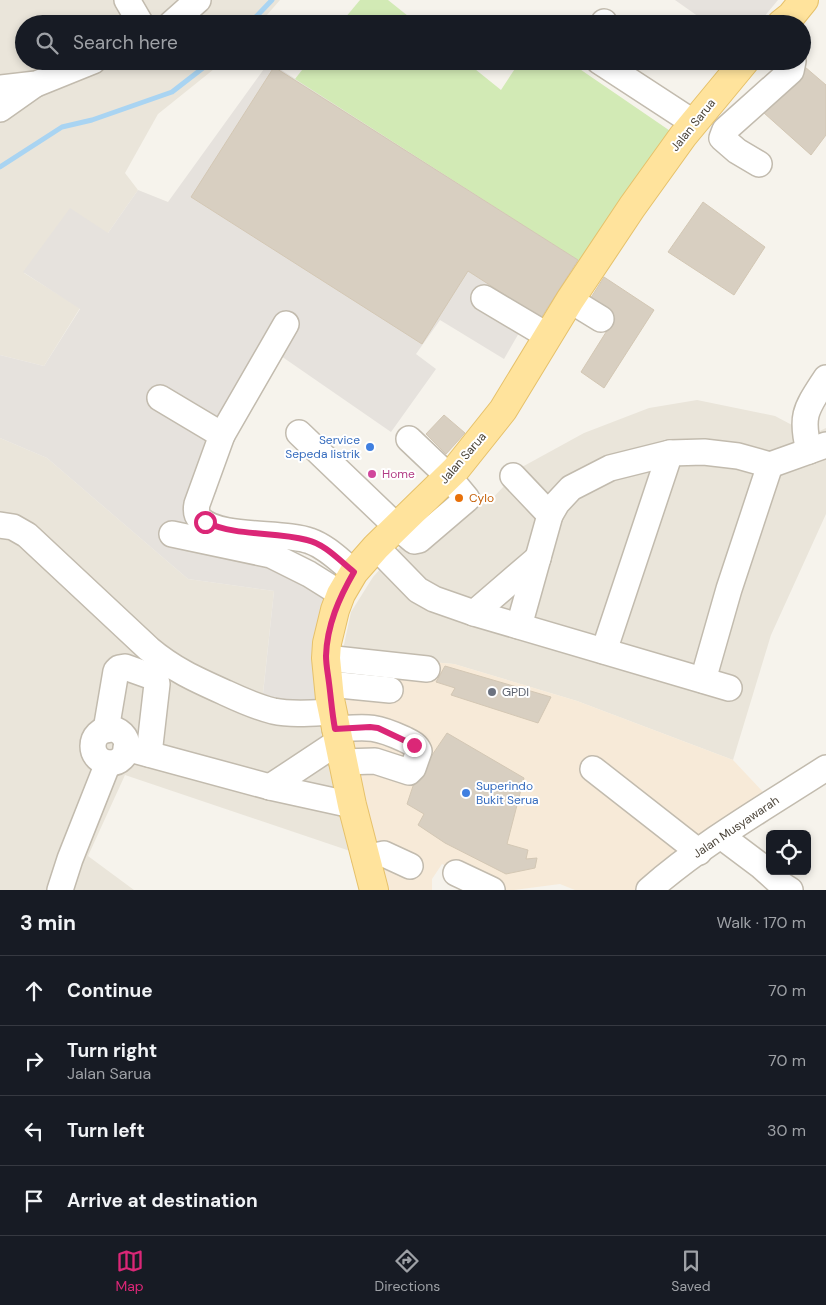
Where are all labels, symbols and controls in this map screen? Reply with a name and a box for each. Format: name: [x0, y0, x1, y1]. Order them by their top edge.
search box: [15, 15, 811, 70]
icon: search: [33, 29, 61, 57]
text: Search here: [73, 30, 178, 55]
street label: Jalan Sarua: [667, 95, 719, 155]
street label: Jalan Sarua: [436, 429, 490, 487]
place label: Service Sepeda listrik: [285, 432, 360, 462]
marker: Service Sepeda listrik: [364, 441, 376, 453]
place label: Home: [382, 466, 415, 482]
marker: Home: [366, 468, 378, 480]
place label: Cylo: [469, 490, 494, 506]
marker: Cylo: [453, 492, 465, 504]
route start: [194, 511, 217, 534]
place label: GPDI: [502, 684, 529, 700]
marker: GPDI: [486, 686, 498, 698]
route end: [403, 734, 426, 757]
place label: Superindo Bukit Serua: [476, 778, 539, 808]
marker: Superindo Bukit Serua: [460, 787, 472, 799]
street label: Jalan Musyawarah: [690, 792, 782, 862]
map controls: [766, 830, 811, 875]
button: locate: [766, 830, 811, 875]
text: 3 min: [20, 909, 76, 937]
text: Walk · 170 m: [717, 912, 806, 933]
icon: ahead: [20, 977, 48, 1005]
text: Continue: [67, 978, 153, 1003]
text: 70 m: [768, 980, 806, 1001]
text: Turn right: [67, 1038, 157, 1063]
icon: right: [20, 1047, 48, 1075]
text: 70 m: [768, 1050, 806, 1071]
text: Jalan Sarua: [67, 1063, 151, 1084]
icon: left: [20, 1117, 48, 1145]
text: Turn left: [67, 1118, 145, 1143]
text: 30 m: [767, 1120, 806, 1141]
icon: arrive: [20, 1187, 48, 1215]
text: Arrive at destination: [67, 1188, 258, 1213]
tab: Map: [115, 1247, 144, 1295]
tab: Directions: [375, 1247, 440, 1295]
tab: Saved: [671, 1247, 711, 1295]

